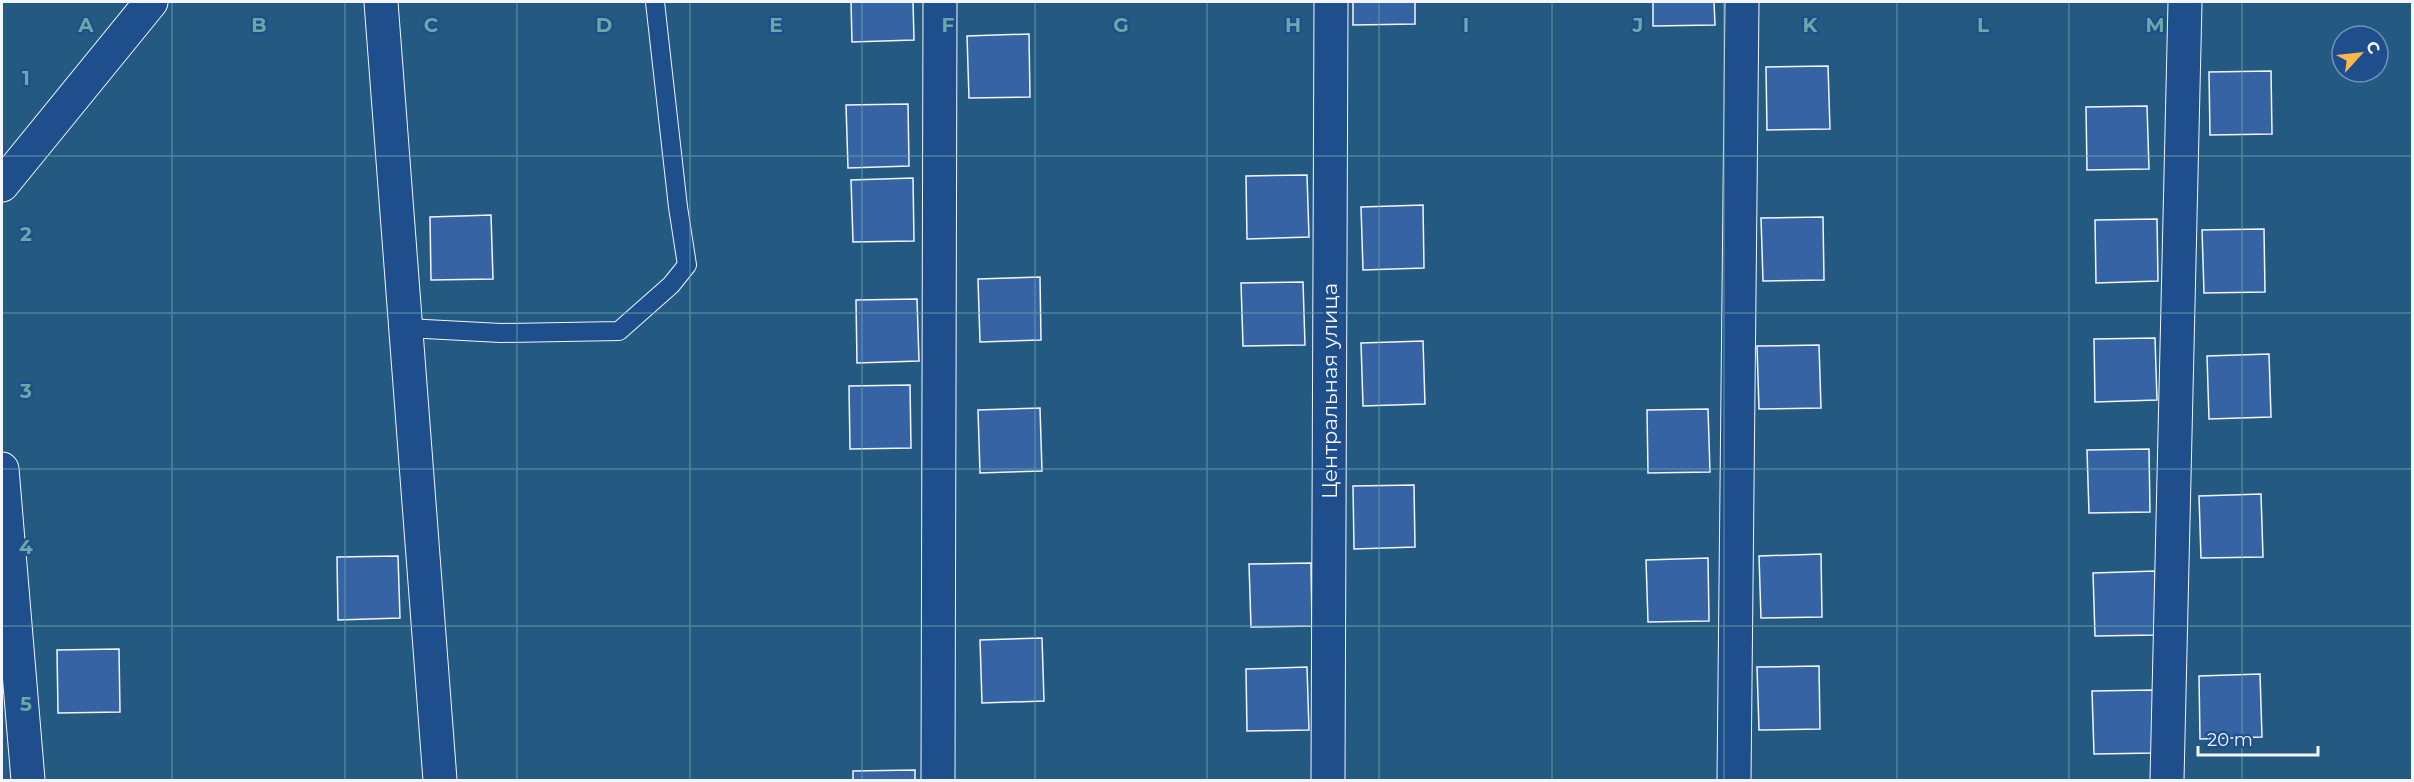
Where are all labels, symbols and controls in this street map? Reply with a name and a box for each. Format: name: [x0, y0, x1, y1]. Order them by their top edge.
text: A: [77, 13, 94, 37]
text: B: [251, 13, 267, 37]
text: C: [424, 13, 439, 37]
text: D: [596, 13, 612, 37]
text: E: [769, 13, 783, 37]
text: F: [942, 13, 955, 37]
text: G: [1113, 13, 1129, 37]
text: H: [1285, 13, 1301, 37]
text: I: [1463, 13, 1469, 37]
text: J: [1632, 13, 1643, 37]
text: K: [1803, 13, 1819, 37]
text: L: [1977, 13, 1989, 37]
text: M: [2145, 13, 2165, 37]
north arrow: [2330, 24, 2390, 84]
text: С: [2362, 38, 2384, 57]
text: 1: [22, 66, 30, 90]
text: 2: [20, 222, 32, 246]
street label: Центральная улица: [1317, 283, 1342, 499]
text: 3: [19, 379, 32, 403]
text: 4: [19, 535, 33, 559]
text: 5: [20, 692, 32, 716]
scale bar: [2198, 719, 2318, 757]
text: 20 m: [2207, 729, 2253, 751]

